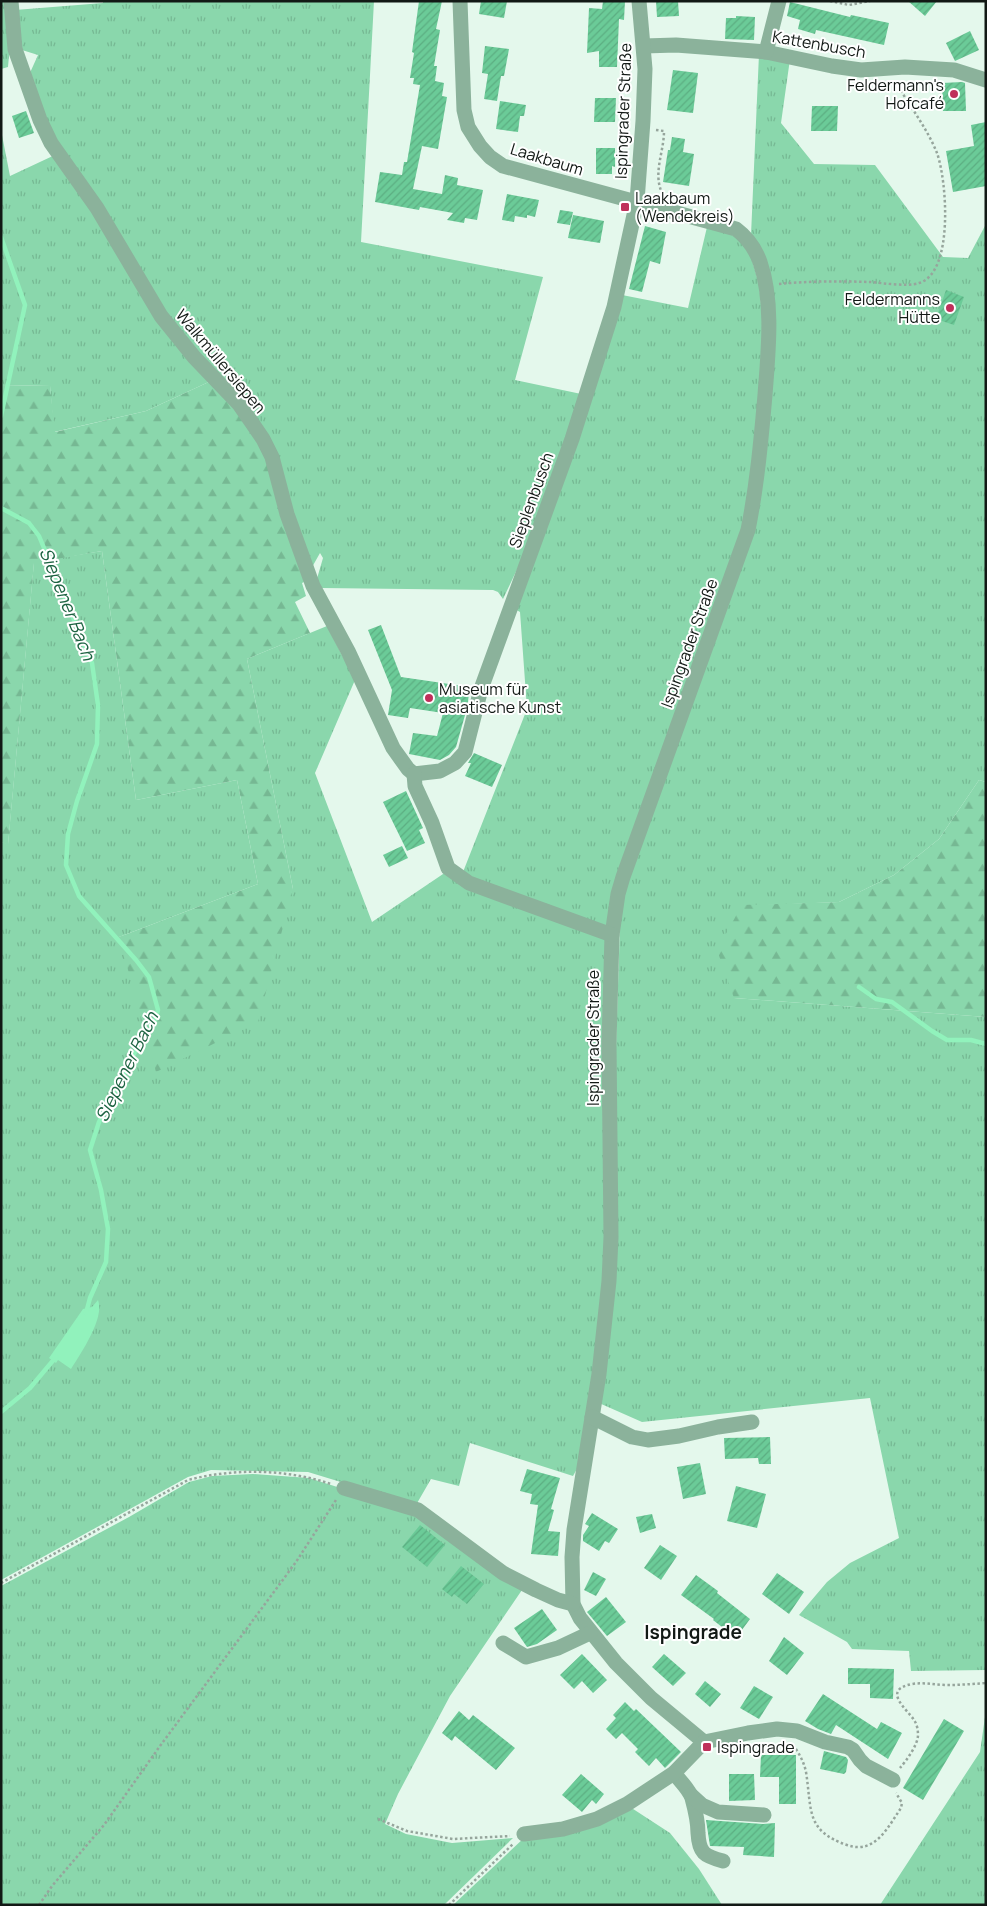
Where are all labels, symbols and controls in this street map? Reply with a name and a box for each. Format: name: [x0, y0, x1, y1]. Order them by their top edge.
street label: Kattenbusch: [771, 25, 867, 63]
street label: Ispingrader Straße: [610, 43, 636, 179]
place label: Feldermann's Hofcafé: [847, 74, 944, 114]
marker: Feldermann's Hofcafé: [948, 88, 960, 100]
street label: Laakbaum: [508, 137, 586, 181]
place label: Laakbaum (Wendekreis): [635, 187, 735, 227]
marker: Laakbaum (Wendekreis): [619, 201, 631, 213]
place label: Feldermanns Hütte: [845, 288, 940, 328]
marker: Feldermanns Hütte: [944, 302, 956, 314]
street label: Walkmüllersiepen: [171, 304, 271, 418]
street label: Sieplenbusch: [504, 449, 558, 551]
water label: Siepener Bach: [34, 544, 102, 665]
street label: Ispingrader Straße: [655, 575, 723, 711]
place label: Museum für asiatische Kunst: [439, 678, 561, 718]
marker: Museum für asiatische Kunst: [423, 692, 435, 704]
street label: Ispingrader Straße: [582, 970, 604, 1106]
water label: Siepener Bach: [89, 1006, 164, 1125]
district label: Ispingrade: [644, 1619, 742, 1645]
place label: Ispingrade: [717, 1736, 795, 1758]
marker: Ispingrade: [701, 1741, 713, 1753]

